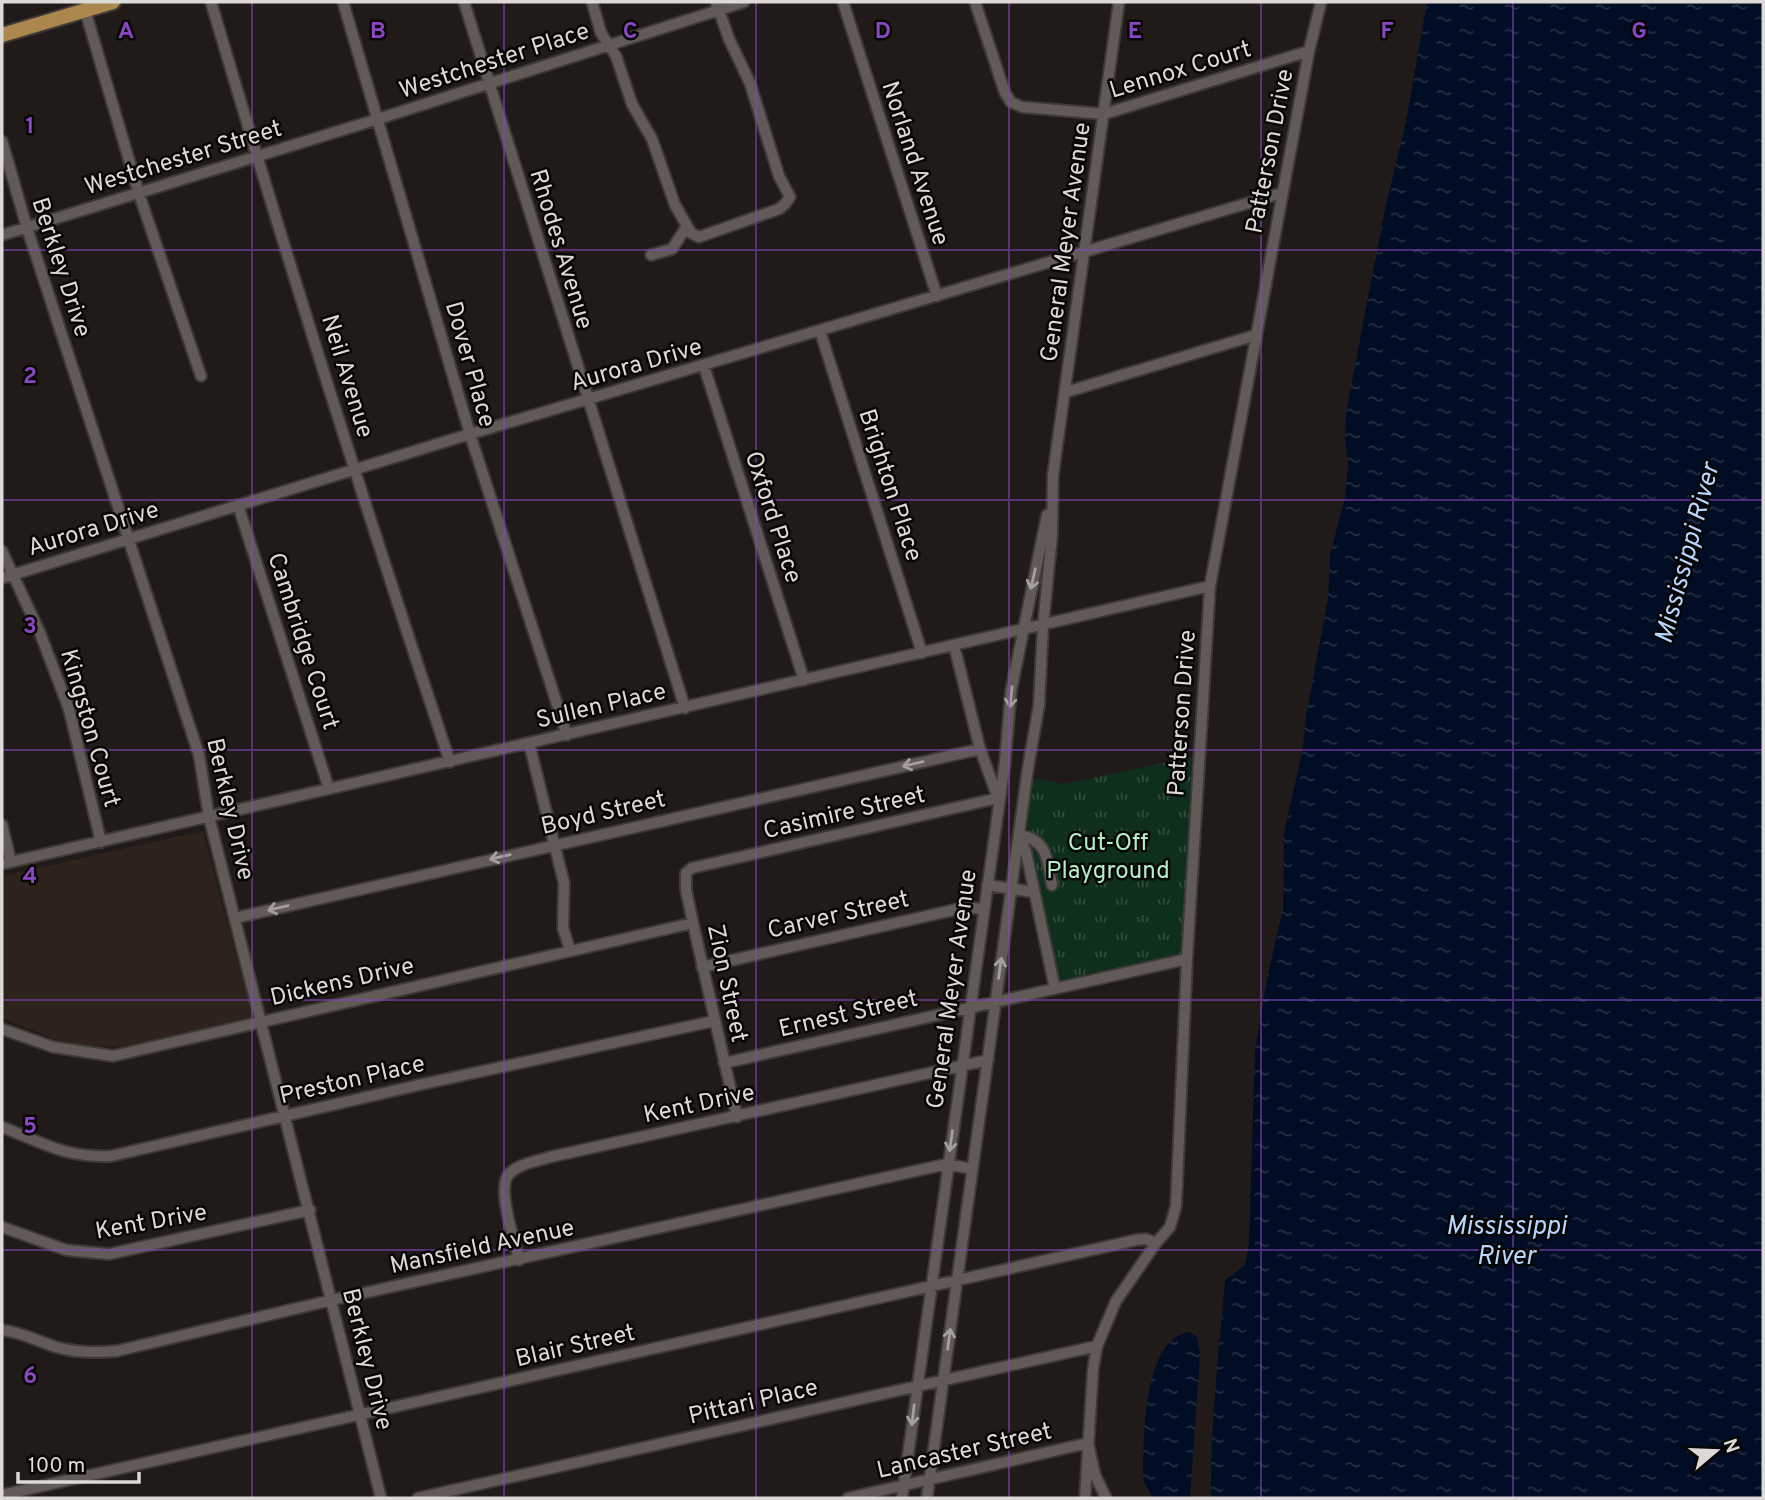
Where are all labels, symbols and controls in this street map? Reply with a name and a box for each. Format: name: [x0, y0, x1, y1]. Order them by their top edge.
street label: Westchester Place: [396, 17, 594, 107]
text: A: [118, 18, 134, 47]
text: B: [370, 18, 386, 47]
text: C: [623, 18, 637, 47]
text: D: [875, 18, 891, 47]
text: E: [1128, 18, 1142, 47]
text: F: [1380, 18, 1394, 47]
text: G: [1631, 18, 1647, 47]
street label: Lennox Court: [1106, 35, 1255, 107]
street label: Patterson Drive: [1240, 67, 1302, 236]
street label: Norland Avenue: [873, 78, 955, 250]
text: 1: [25, 113, 35, 142]
street label: Westchester Street: [81, 115, 286, 203]
street label: General Meyer Avenue: [1035, 120, 1099, 364]
street label: Rhodes Avenue: [521, 166, 599, 333]
street label: Berkley Drive: [23, 194, 97, 341]
street label: Dover Place: [437, 298, 501, 431]
street label: Neil Avenue: [313, 311, 379, 442]
street label: Aurora Drive: [567, 333, 706, 399]
text: 2: [23, 363, 37, 392]
street label: Brighton Place: [850, 406, 928, 566]
street label: Oxford Place: [737, 448, 808, 587]
water label: Mississippi River: [1648, 458, 1729, 648]
street label: Aurora Drive: [24, 496, 163, 564]
street label: Cambridge Court: [259, 549, 345, 734]
one-way arrow: [1026, 567, 1040, 590]
text: 3: [23, 613, 37, 642]
street label: Patterson Drive: [1162, 629, 1204, 797]
street label: Kingston Court: [52, 646, 126, 811]
street label: Sullen Place: [534, 677, 669, 736]
one-way arrow: [1004, 685, 1017, 708]
street label: Berkley Drive: [198, 735, 260, 883]
one-way arrow: [902, 758, 925, 771]
street label: Casimire Street: [761, 781, 928, 847]
street label: Boyd Street: [538, 785, 669, 843]
park label: Cut-Off Playground: [1046, 829, 1170, 887]
one-way arrow: [489, 851, 512, 864]
text: 4: [23, 863, 37, 892]
street label: General Meyer Avenue: [921, 867, 985, 1111]
street label: Carver Street: [765, 885, 912, 947]
one-way arrow: [267, 902, 290, 916]
street label: Zion Street: [699, 922, 753, 1045]
street label: Dickens Drive: [268, 952, 417, 1014]
one-way arrow: [994, 958, 1007, 980]
street label: Ernest Street: [776, 984, 921, 1046]
street label: Preston Place: [277, 1050, 428, 1112]
street label: Kent Drive: [641, 1079, 758, 1131]
text: 5: [23, 1113, 37, 1142]
one-way arrow: [944, 1129, 957, 1152]
street label: Kent Drive: [93, 1198, 210, 1248]
water label: Mississippi River: [1446, 1211, 1568, 1274]
street label: Mansfield Avenue: [387, 1214, 577, 1282]
street label: Berkley Drive: [334, 1286, 398, 1433]
street label: Blair Street: [513, 1319, 638, 1375]
one-way arrow: [942, 1329, 955, 1351]
text: 6: [23, 1363, 37, 1392]
street label: Pittari Place: [686, 1373, 821, 1432]
one-way arrow: [906, 1403, 919, 1426]
north arrow: [1681, 1416, 1751, 1486]
street label: Lancaster Street: [874, 1417, 1055, 1487]
text: N: [1717, 1436, 1744, 1456]
scale bar: [18, 1440, 138, 1484]
text: 100 m: [28, 1453, 85, 1480]

